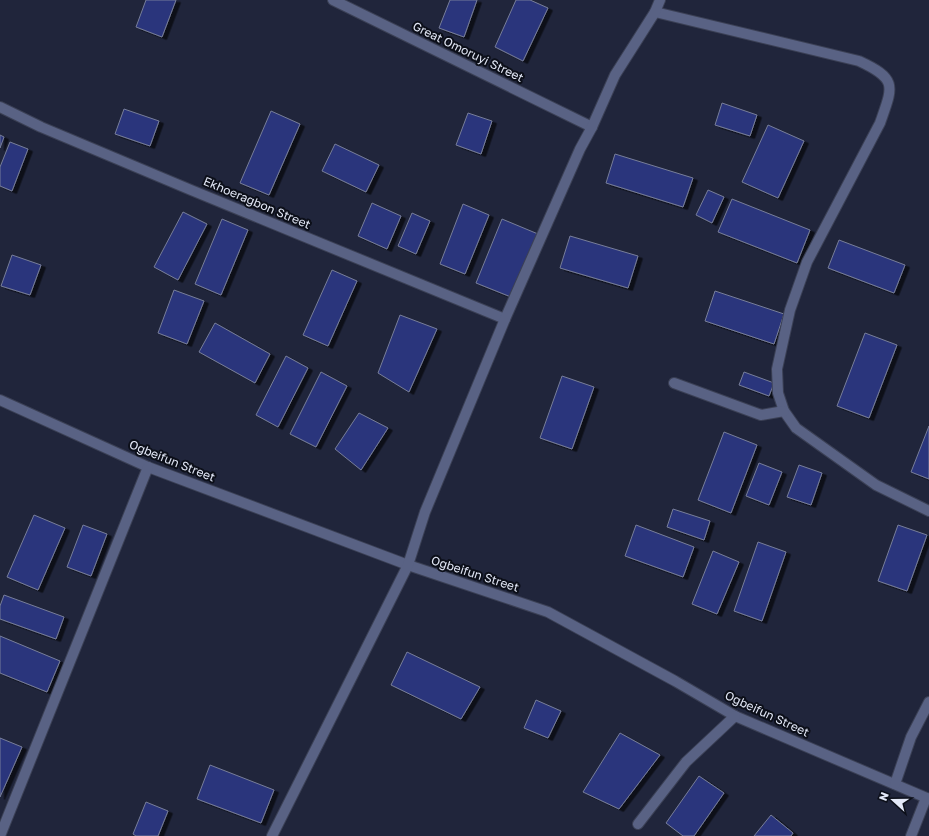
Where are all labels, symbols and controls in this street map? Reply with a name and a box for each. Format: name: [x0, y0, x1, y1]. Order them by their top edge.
street label: Great Omoruyi Street: [410, 18, 526, 85]
street label: Ekhoeragbon Street: [201, 173, 313, 232]
street label: Ogbeifun Street: [127, 436, 218, 485]
street label: Ogbeifun Street: [429, 552, 521, 595]
street label: Ogbeifun Street: [723, 687, 812, 740]
north arrow: [873, 780, 913, 820]
text: N: [876, 790, 891, 802]

